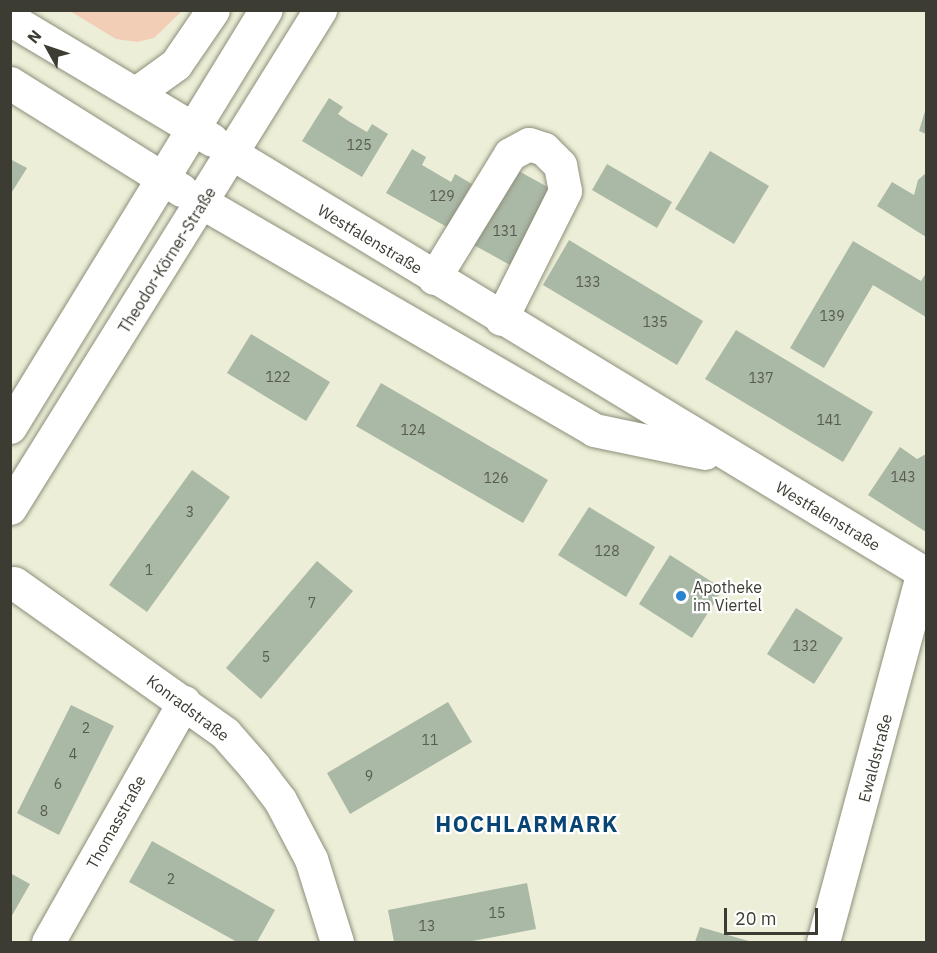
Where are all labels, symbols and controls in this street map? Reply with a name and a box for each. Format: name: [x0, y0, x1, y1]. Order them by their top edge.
north arrow: [18, 18, 78, 78]
text: N: [23, 26, 46, 47]
house number: 125: [346, 137, 372, 153]
street label: Theodor-Körner-Straße: [114, 183, 220, 337]
house number: 129: [429, 188, 455, 204]
street label: Westfalenstraße: [314, 200, 426, 278]
house number: 131: [492, 223, 518, 239]
house number: 133: [575, 274, 601, 290]
house number: 139: [819, 308, 845, 324]
house number: 135: [642, 314, 668, 330]
house number: 122: [265, 369, 291, 385]
house number: 137: [748, 370, 774, 386]
house number: 141: [816, 412, 842, 428]
house number: 124: [400, 422, 426, 438]
house number: 143: [890, 469, 916, 485]
house number: 126: [483, 470, 509, 486]
street label: Westfalenstraße: [772, 477, 884, 555]
house number: 3: [186, 504, 194, 520]
house number: 128: [594, 543, 620, 559]
house number: 1: [145, 562, 153, 578]
place label: Apotheke im Viertel: [693, 577, 762, 615]
marker: Apotheke im Viertel: [674, 589, 688, 603]
house number: 7: [308, 595, 316, 611]
house number: 132: [792, 638, 818, 654]
house number: 5: [262, 649, 270, 665]
street label: Konradstraße: [143, 671, 233, 745]
street label: Ewaldstraße: [854, 712, 896, 804]
house number: 2: [82, 720, 90, 736]
house number: 11: [422, 732, 438, 748]
house number: 4: [69, 746, 77, 762]
house number: 9: [365, 768, 373, 784]
street label: Thomasstraße: [82, 772, 150, 872]
house number: 6: [54, 776, 62, 792]
house number: 8: [40, 803, 48, 819]
district label: HOCHLARMARK: [435, 811, 619, 837]
house number: 2: [167, 871, 175, 887]
scale bar: [727, 896, 822, 934]
house number: 15: [489, 905, 505, 921]
text: 20 m: [735, 907, 777, 930]
house number: 13: [419, 918, 435, 934]

